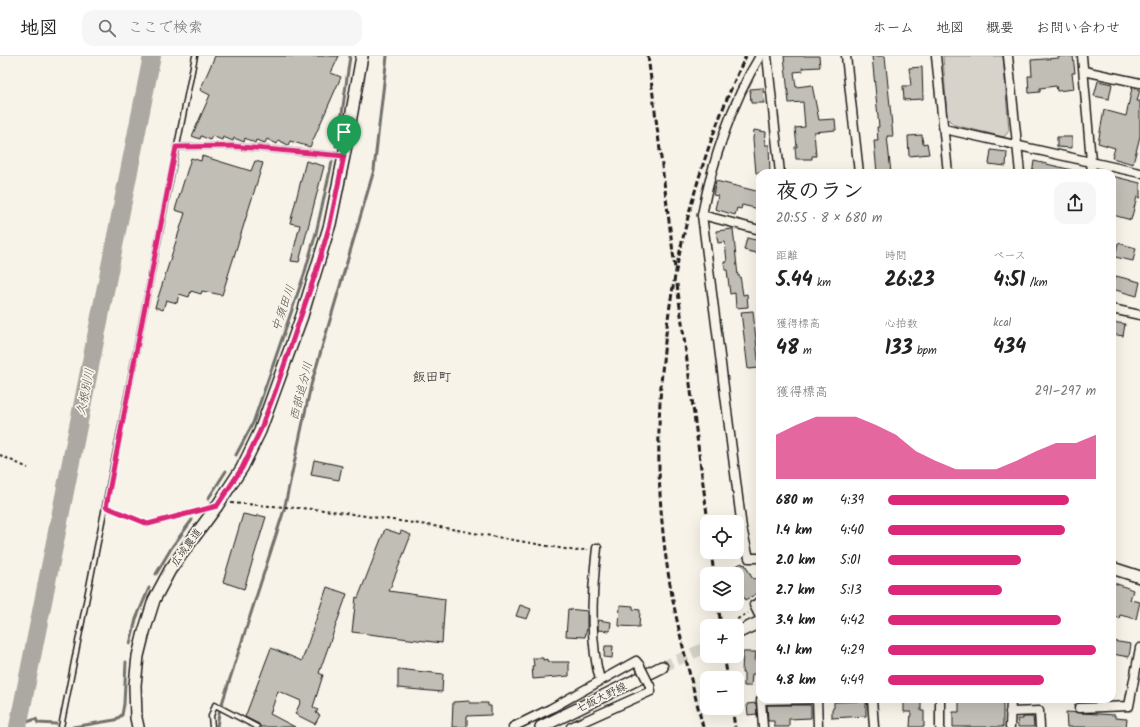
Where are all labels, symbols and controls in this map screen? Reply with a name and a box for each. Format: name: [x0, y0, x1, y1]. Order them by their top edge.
search box: [82, 10, 362, 46]
text: 地図: [20, 14, 58, 44]
text: ここで検索: [128, 16, 203, 40]
icon: search: [96, 17, 118, 39]
text: ホーム: [873, 17, 914, 39]
text: 地図: [936, 17, 964, 39]
text: 概要: [986, 17, 1014, 39]
text: お問い合わせ: [1036, 17, 1120, 39]
pin: [327, 115, 361, 156]
icon: arrive: [333, 121, 355, 143]
text: 夜のラン: [776, 175, 864, 210]
button: share: [1054, 182, 1096, 224]
text: 20:55 · 8 × 680 m: [776, 208, 882, 229]
text: 距離: [776, 247, 798, 265]
text: 時間: [885, 247, 907, 265]
text: ペース: [993, 247, 1026, 265]
text: 5.44: [776, 265, 813, 297]
text: 26:23: [885, 265, 935, 297]
text: 4:51: [993, 265, 1025, 297]
text: km: [813, 274, 831, 292]
text: /km: [1025, 274, 1048, 292]
water label: 中須田川: [267, 282, 300, 334]
text: kcal: [993, 314, 1011, 332]
text: 獲得標高: [776, 315, 820, 333]
text: 心拍数: [885, 315, 918, 333]
text: 434: [993, 332, 1026, 364]
text: 48: [776, 333, 799, 365]
text: 133: [885, 333, 913, 365]
text: m: [799, 342, 812, 360]
text: bpm: [913, 342, 937, 360]
water label: 西部追分川: [285, 360, 318, 423]
water label: 久根別川: [72, 367, 99, 417]
district label: 飯田町: [412, 367, 452, 388]
text: 291–297 m: [1035, 381, 1096, 402]
text: 獲得標高: [776, 382, 828, 403]
text: 680 m: [776, 490, 813, 511]
text: 4:39: [840, 490, 864, 511]
map controls: [700, 515, 744, 715]
button: locate: [700, 515, 744, 559]
text: 1.4 km: [776, 520, 812, 541]
text: 4:40: [840, 520, 864, 541]
street label: 広域農道: [167, 524, 207, 571]
text: 2.0 km: [776, 550, 815, 571]
text: 5:01: [840, 550, 861, 571]
button: layers: [700, 567, 744, 611]
text: 2.7 km: [776, 580, 815, 601]
text: 5:13: [840, 580, 862, 601]
text: 3.4 km: [776, 610, 815, 631]
text: 4:42: [840, 610, 865, 631]
button: +: [700, 619, 744, 663]
text: 4.1 km: [776, 640, 812, 661]
text: 4:29: [840, 640, 864, 661]
text: 4.8 km: [776, 670, 816, 691]
text: 4:49: [840, 670, 864, 691]
button: −: [700, 671, 744, 715]
street label: 七飯大野線: [573, 678, 630, 718]

